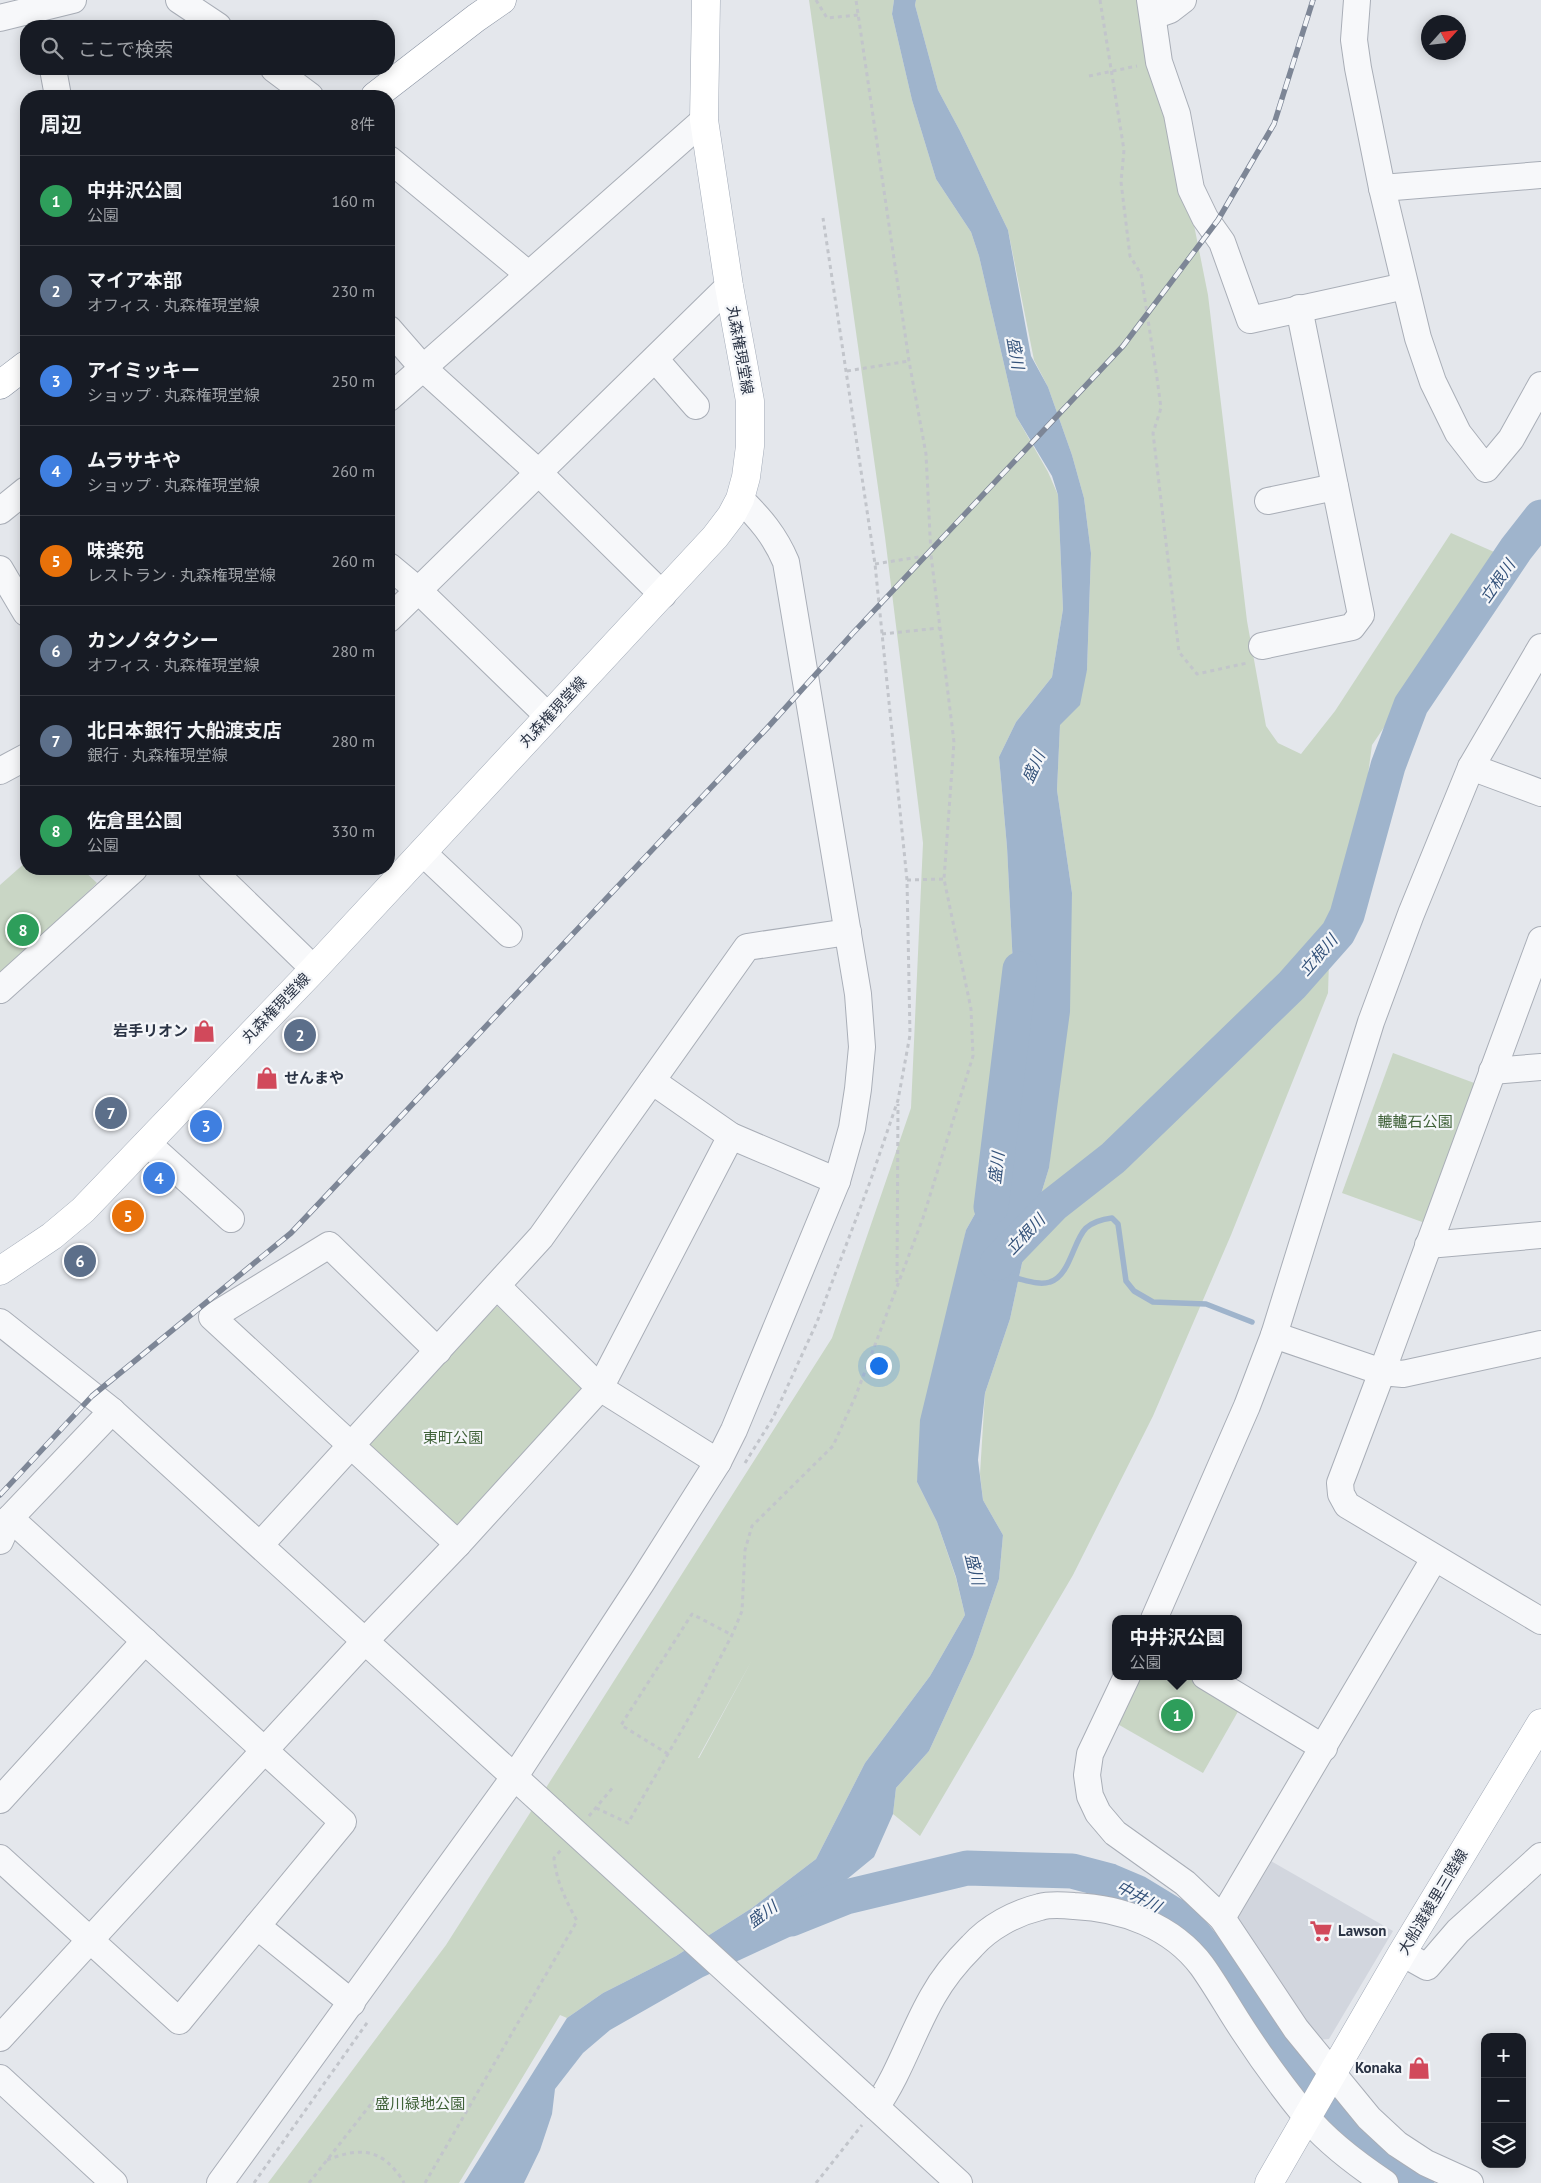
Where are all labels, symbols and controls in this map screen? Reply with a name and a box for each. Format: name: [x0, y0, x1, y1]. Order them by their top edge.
north arrow: [1421, 15, 1466, 60]
search box: [20, 20, 395, 75]
icon: search: [38, 34, 66, 62]
text: ここで検索: [78, 37, 173, 61]
text: 周辺: [40, 111, 82, 138]
text: 8件: [350, 114, 375, 134]
text: 中井沢公園: [87, 178, 182, 202]
text: 1: [51, 191, 61, 211]
text: 160 m: [332, 191, 375, 211]
text: 公園: [87, 205, 119, 225]
text: マイア本部: [87, 268, 182, 292]
text: 2: [51, 281, 61, 301]
text: 230 m: [332, 281, 375, 301]
text: オフィス · 丸森権現堂線: [87, 295, 260, 315]
street label: 丸森権現堂線: [723, 304, 758, 396]
water label: 盛川: [1003, 335, 1029, 372]
text: アイミッキー: [87, 358, 200, 382]
text: 3: [51, 371, 61, 391]
text: 250 m: [332, 371, 375, 391]
text: ショップ · 丸森権現堂線: [87, 385, 260, 405]
text: ムラサキや: [87, 448, 181, 472]
text: 4: [51, 461, 61, 481]
text: 260 m: [332, 461, 375, 481]
text: ショップ · 丸森権現堂線: [87, 475, 260, 495]
text: 味楽苑: [87, 538, 144, 562]
text: 5: [51, 551, 61, 571]
text: 260 m: [332, 551, 375, 571]
water label: 立根川: [1475, 554, 1520, 606]
text: レストラン · 丸森権現堂線: [87, 565, 276, 585]
text: カンノタクシー: [87, 628, 219, 652]
text: 6: [51, 641, 61, 661]
text: 280 m: [332, 641, 375, 661]
text: オフィス · 丸森権現堂線: [87, 655, 260, 675]
street label: 丸森権現堂線: [515, 672, 590, 751]
text: 北日本銀行 大船渡支店: [87, 718, 282, 742]
text: 7: [51, 731, 61, 751]
text: 280 m: [332, 731, 375, 751]
text: 銀行 · 丸森権現堂線: [87, 745, 228, 765]
water label: 盛川: [1017, 746, 1050, 786]
text: 佐倉里公園: [87, 808, 182, 832]
text: 8: [51, 821, 61, 841]
text: 330 m: [332, 821, 375, 841]
text: 公園: [87, 835, 119, 855]
pin: 8: [7, 911, 39, 949]
water label: 立根川: [1295, 929, 1343, 980]
street label: 丸森権現堂線: [238, 969, 314, 1047]
pin: 2: [284, 1016, 316, 1054]
shop icon: 岩手リオン: [191, 1018, 217, 1044]
place label: 岩手リオン: [113, 1021, 188, 1040]
shop icon: せんまや: [254, 1065, 280, 1091]
place label: せんまや: [284, 1068, 344, 1087]
pin: 7: [95, 1094, 127, 1132]
pin: 3: [190, 1107, 222, 1145]
park label: 轆轤石公園: [1377, 1112, 1453, 1131]
water label: 盛川: [984, 1149, 1008, 1185]
pin: 4: [143, 1159, 175, 1197]
pin: 5: [112, 1197, 144, 1235]
water label: 立根川: [1001, 1208, 1050, 1258]
pin: 6: [64, 1242, 96, 1280]
your location: [866, 1353, 892, 1379]
park label: 東町公園: [423, 1428, 483, 1447]
water label: 盛川: [961, 1551, 989, 1589]
popup: [1112, 1615, 1242, 1680]
text: 中井沢公園: [1129, 1625, 1225, 1649]
text: 公園: [1129, 1652, 1162, 1672]
pin: 1: [1161, 1696, 1193, 1734]
street label: 大船渡綾里三陸線: [1394, 1845, 1472, 1958]
water label: 中井川: [1113, 1876, 1167, 1917]
water label: 盛川: [743, 1895, 782, 1931]
supermarket icon: Lawson: [1308, 1918, 1334, 1944]
place label: Lawson: [1338, 1921, 1387, 1940]
map controls: [1481, 2033, 1526, 2168]
button: +: [1481, 2033, 1526, 2078]
shop icon: Konaka: [1406, 2055, 1432, 2081]
place label: Konaka: [1355, 2058, 1402, 2077]
button: −: [1481, 2078, 1526, 2123]
park label: 盛川緑地公園: [375, 2094, 465, 2113]
button: layers: [1481, 2123, 1526, 2168]

